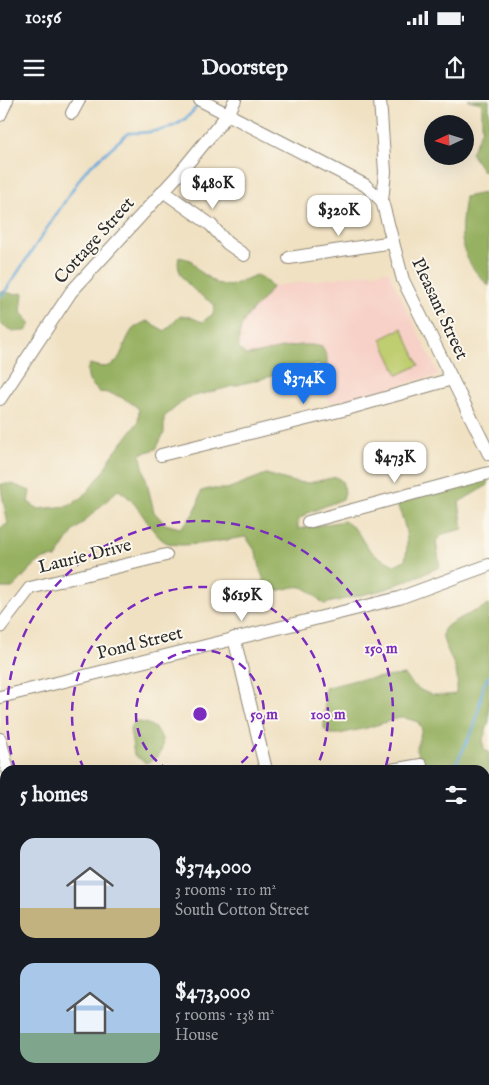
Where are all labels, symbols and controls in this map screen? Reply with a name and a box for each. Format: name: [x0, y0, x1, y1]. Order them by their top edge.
text: 10:56: [25, 6, 61, 30]
icon: menu: [20, 54, 48, 82]
text: Doorstep: [201, 54, 288, 82]
icon: share: [441, 54, 469, 82]
north arrow: [424, 115, 474, 165]
map controls: [424, 115, 474, 165]
pin: $480K: [178, 168, 248, 210]
text: $480K: [192, 174, 234, 194]
street label: Cottage Street: [50, 193, 140, 289]
pin: $320K: [304, 194, 374, 237]
text: $320K: [318, 201, 360, 221]
street label: Pleasant Street: [405, 254, 473, 364]
pin: $374K: [269, 362, 339, 405]
text: $374K: [283, 369, 325, 389]
pin: $473K: [360, 442, 430, 484]
text: $473K: [374, 448, 416, 468]
street label: Laurie Drive: [36, 534, 134, 580]
pin: $619K: [207, 580, 277, 622]
text: $619K: [222, 586, 262, 606]
street label: Pond Street: [95, 622, 185, 666]
text: 150 m: [364, 639, 398, 658]
centre of rings: [191, 705, 209, 723]
text: 50 m: [250, 705, 278, 724]
text: 100 m: [310, 705, 346, 724]
icon: filters: [442, 781, 470, 809]
text: 5 homes: [20, 782, 88, 809]
text: $374,000: [175, 854, 252, 881]
icon: home: [60, 858, 120, 918]
text: 3 rooms · 110 m²: [175, 881, 276, 901]
text: South Cotton Street: [175, 901, 309, 921]
text: $473,000: [175, 979, 250, 1006]
icon: home: [60, 983, 120, 1043]
text: 5 rooms · 138 m²: [175, 1006, 274, 1026]
text: House: [175, 1026, 218, 1046]

